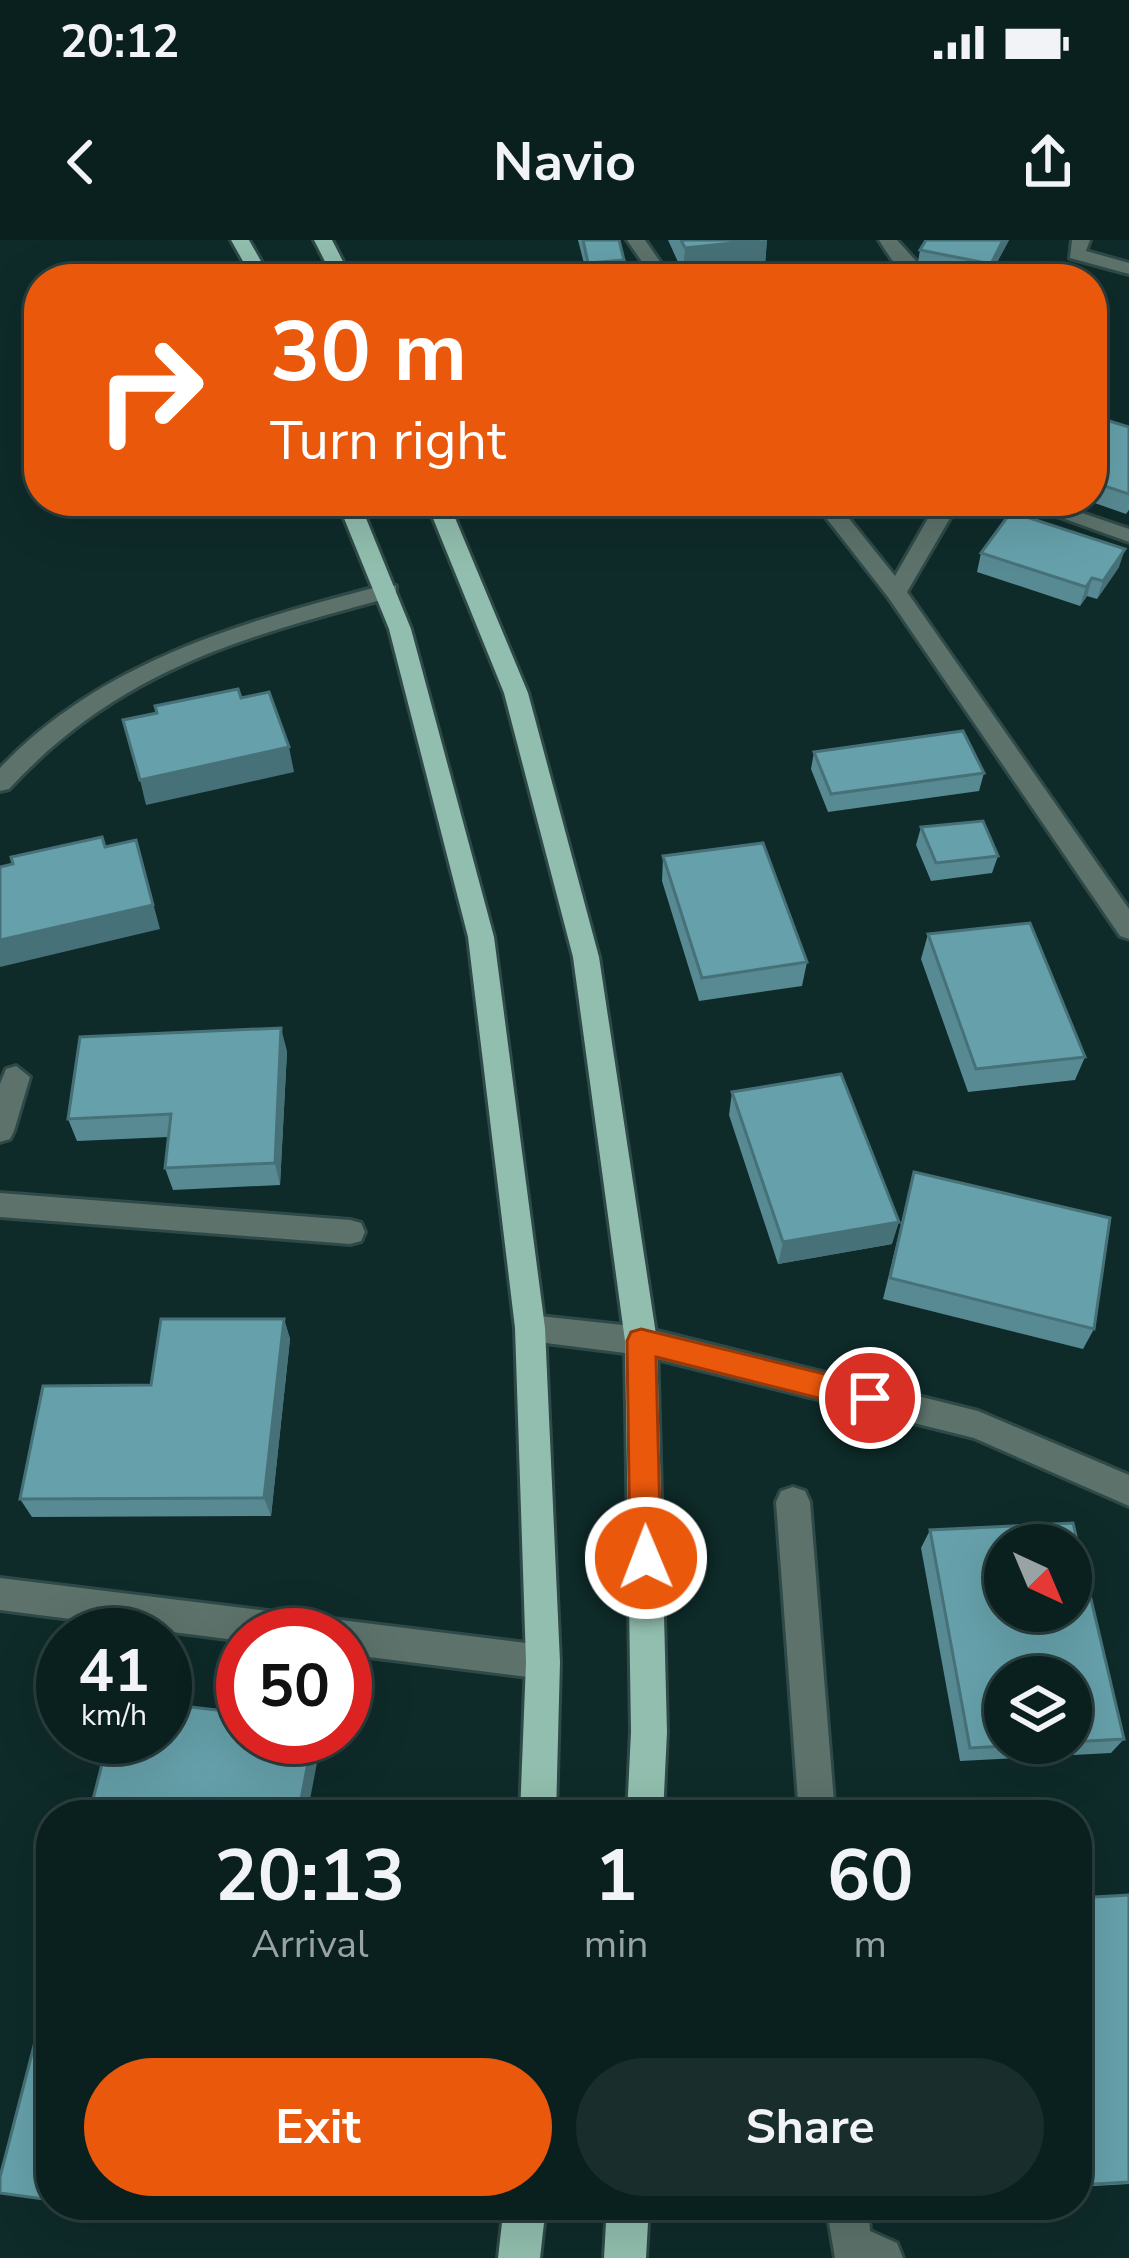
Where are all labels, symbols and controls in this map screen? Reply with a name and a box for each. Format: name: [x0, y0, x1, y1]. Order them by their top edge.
text: 20:12: [60, 12, 179, 73]
text: Navio: [493, 125, 636, 199]
icon: back: [48, 129, 114, 195]
icon: share: [1015, 129, 1081, 195]
text: 30 m: [270, 295, 467, 410]
icon: right: [72, 312, 228, 468]
text: Turn right: [270, 404, 506, 478]
pin: [819, 1347, 921, 1449]
icon: arrive: [837, 1365, 903, 1431]
position arrow: [583, 1495, 709, 1621]
north arrow: [984, 1524, 1092, 1632]
map controls: [984, 1524, 1092, 1764]
speed limit sign: 50: [216, 1608, 372, 1764]
text: 41: [78, 1630, 150, 1712]
button: layers: [984, 1656, 1092, 1764]
text: km/h: [81, 1695, 147, 1736]
text: 20:13: [215, 1827, 405, 1925]
text: 1: [595, 1827, 638, 1925]
text: 60: [827, 1827, 913, 1925]
text: Arrival: [251, 1918, 369, 1971]
text: min: [584, 1918, 648, 1971]
text: m: [853, 1918, 887, 1971]
button: Exit: [84, 2058, 552, 2196]
button: Share: [576, 2058, 1044, 2196]

